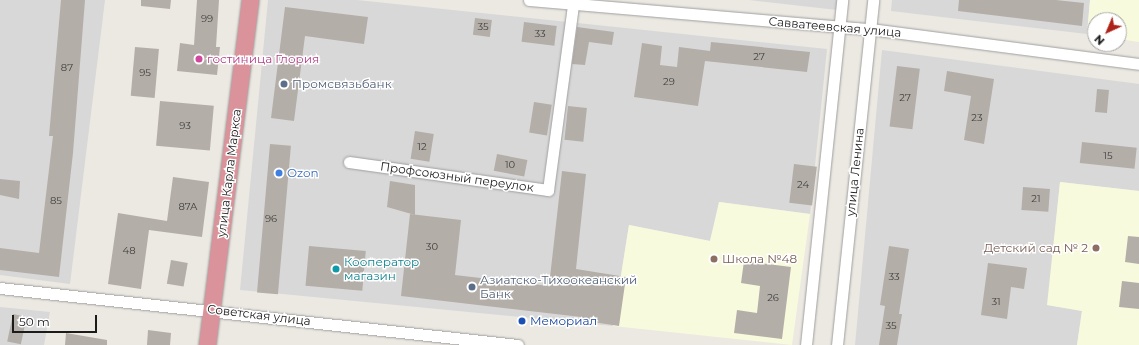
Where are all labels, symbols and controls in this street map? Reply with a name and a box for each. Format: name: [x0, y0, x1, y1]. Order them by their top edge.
north arrow: [1087, 12, 1127, 52]
house number: 99: [201, 13, 213, 25]
street label: Савватеевская улица: [768, 14, 902, 40]
house number: 35: [477, 21, 489, 33]
house number: 33: [534, 28, 546, 40]
text: N: [1091, 32, 1107, 48]
house number: 27: [753, 51, 765, 63]
place label: гостиница Глория: [207, 52, 319, 66]
marker: гостиница Глория: [194, 54, 204, 64]
house number: 87: [61, 62, 73, 74]
house number: 95: [139, 67, 151, 79]
house number: 29: [663, 76, 675, 88]
place label: Промсвязьбанк: [292, 77, 392, 91]
marker: Промсвязьбанк: [279, 79, 289, 89]
house number: 27: [899, 92, 911, 104]
street label: улица Карла Маркса: [214, 108, 244, 238]
house number: 23: [971, 112, 983, 124]
house number: 93: [179, 120, 191, 132]
street label: улица Ленина: [843, 127, 867, 217]
house number: 12: [417, 141, 427, 153]
house number: 15: [1103, 150, 1113, 162]
street label: Профсоюзный переулок: [379, 159, 535, 195]
house number: 10: [505, 159, 515, 171]
place label: Ozon: [287, 166, 319, 180]
marker: Ozon: [274, 168, 284, 178]
house number: 24: [797, 179, 809, 191]
house number: 21: [1031, 193, 1041, 205]
house number: 85: [50, 195, 62, 207]
house number: 87А: [178, 201, 198, 213]
house number: 96: [265, 213, 277, 225]
house number: 30: [426, 241, 438, 253]
place label: Детский сад № 2: [984, 241, 1088, 255]
marker: Детский сад № 2: [1091, 243, 1101, 253]
house number: 48: [122, 245, 136, 257]
place label: Школа №48: [722, 252, 797, 266]
marker: Школа №48: [709, 254, 719, 264]
place label: Кооператор магазин: [344, 255, 419, 283]
marker: Кооператор магазин: [331, 264, 341, 274]
house number: 33: [888, 271, 900, 283]
place label: Азиатско-Тихоокеанский Банк: [480, 273, 637, 301]
marker: Азиатско-Тихоокеанский Банк: [467, 282, 477, 292]
house number: 26: [767, 292, 779, 304]
house number: 31: [991, 296, 1001, 308]
street label: Советская улица: [206, 302, 312, 328]
scale bar: [14, 307, 99, 333]
text: 50 m: [19, 314, 50, 329]
place label: Мемориал: [530, 314, 597, 328]
marker: Мемориал: [517, 316, 527, 326]
house number: 35: [885, 320, 897, 332]

